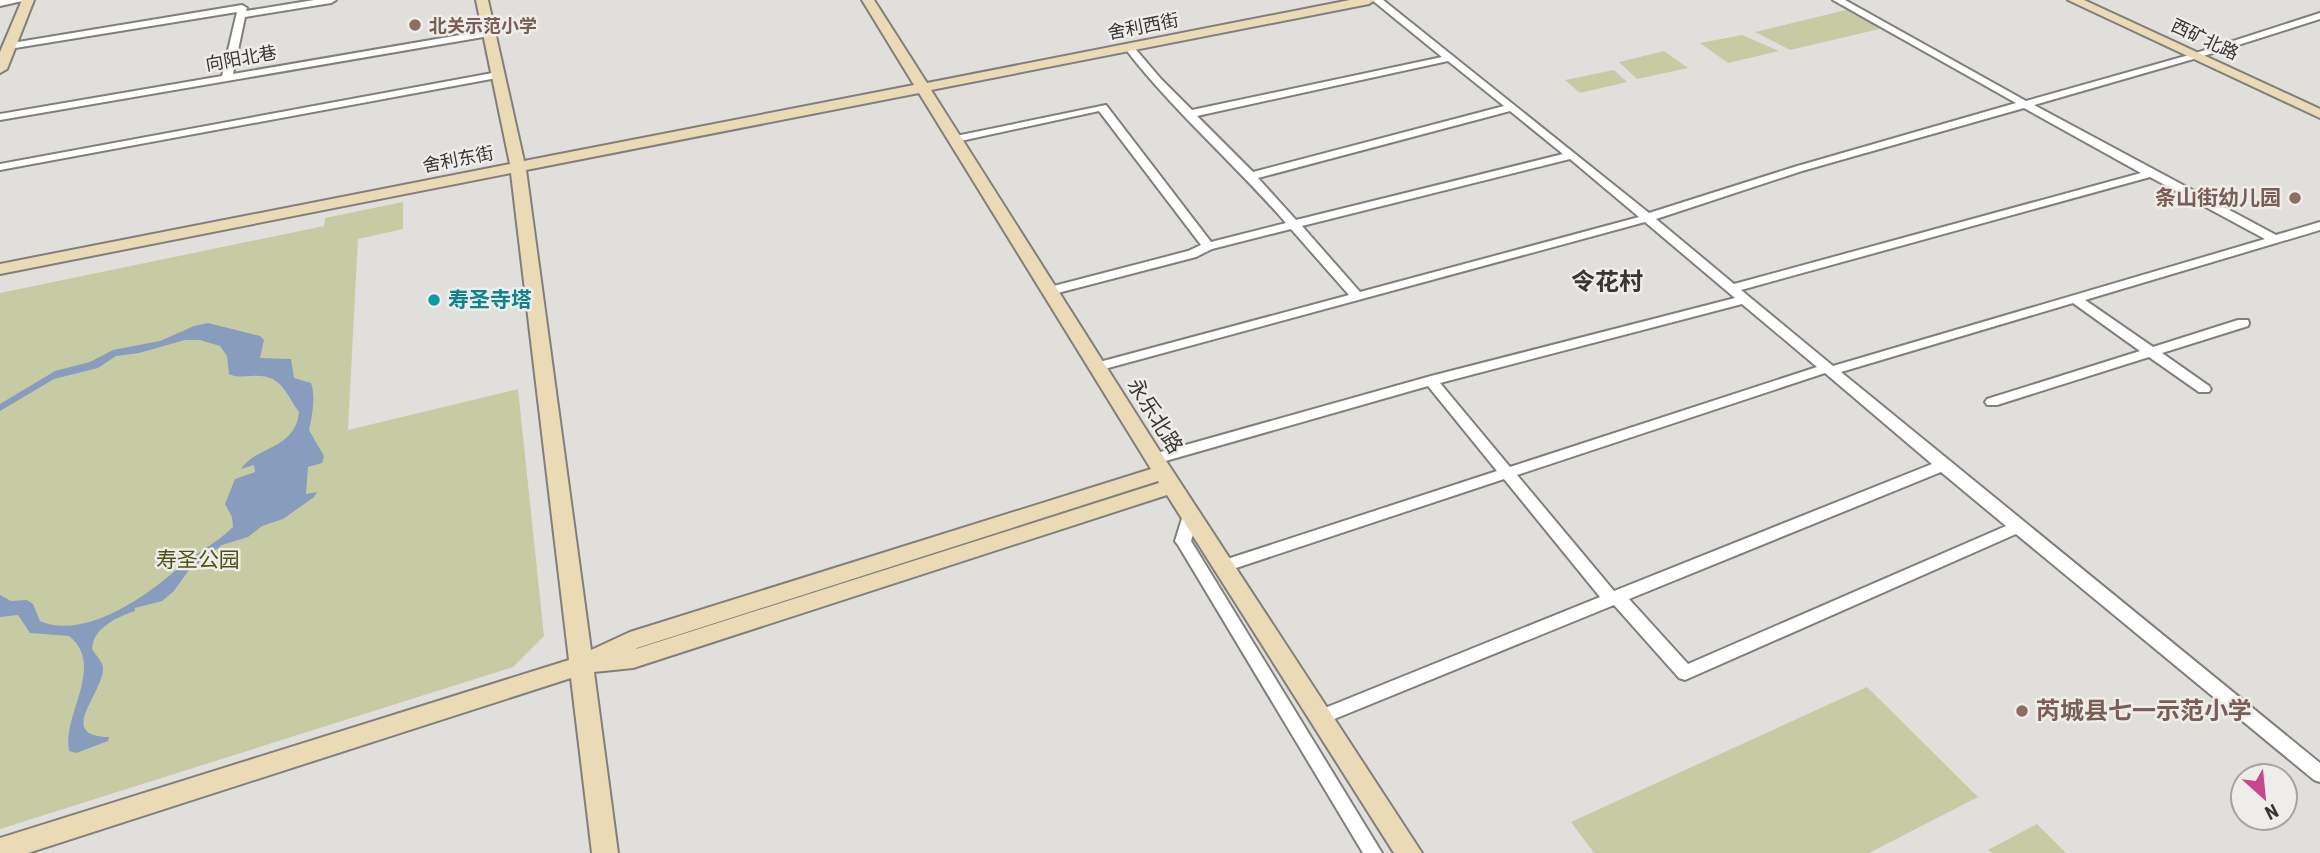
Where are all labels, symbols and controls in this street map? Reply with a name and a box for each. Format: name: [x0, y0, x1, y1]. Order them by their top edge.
street label: 舍利西街: [1106, 9, 1180, 43]
street label: 西矿北路: [2168, 14, 2242, 64]
place label: 北关示范小学: [429, 15, 537, 36]
marker: 北关示范小学: [407, 17, 423, 33]
street label: 向阳北巷: [204, 41, 278, 75]
street label: 舍利东街: [421, 142, 495, 176]
place label: 条山街幼儿园: [2155, 186, 2281, 210]
marker: 条山街幼儿园: [2287, 190, 2303, 206]
district label: 令花村: [1571, 268, 1643, 296]
place label: 寿圣寺塔: [448, 288, 532, 312]
marker: 寿圣寺塔: [426, 292, 442, 308]
street label: 永乐北路: [1123, 374, 1187, 458]
park label: 寿圣公园: [156, 548, 240, 572]
place label: 芮城县七一示范小学: [2036, 697, 2252, 725]
marker: 芮城县七一示范小学: [2014, 703, 2030, 719]
north arrow: [2229, 762, 2299, 832]
text: N: [2261, 799, 2282, 825]

